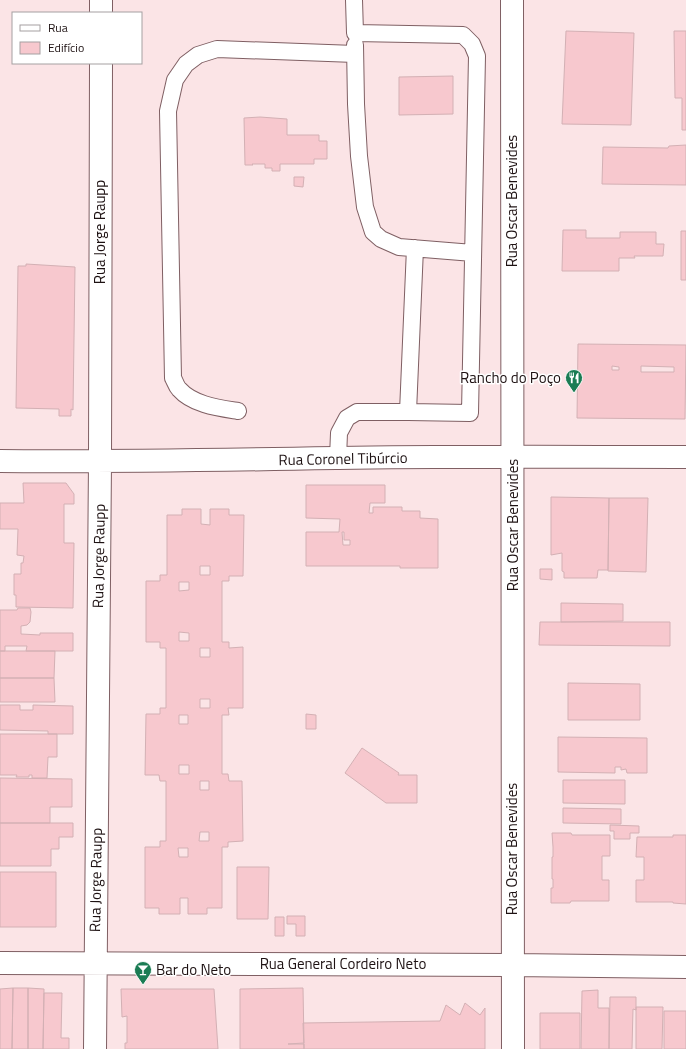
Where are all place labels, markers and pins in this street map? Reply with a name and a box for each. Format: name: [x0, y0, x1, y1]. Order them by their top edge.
place label: Rancho do Poço: [460, 366, 561, 389]
restaurant icon: Rancho do Poço: [564, 368, 584, 393]
place label: Bar do Neto: [156, 958, 231, 981]
bar icon: Bar do Neto: [133, 960, 153, 985]

